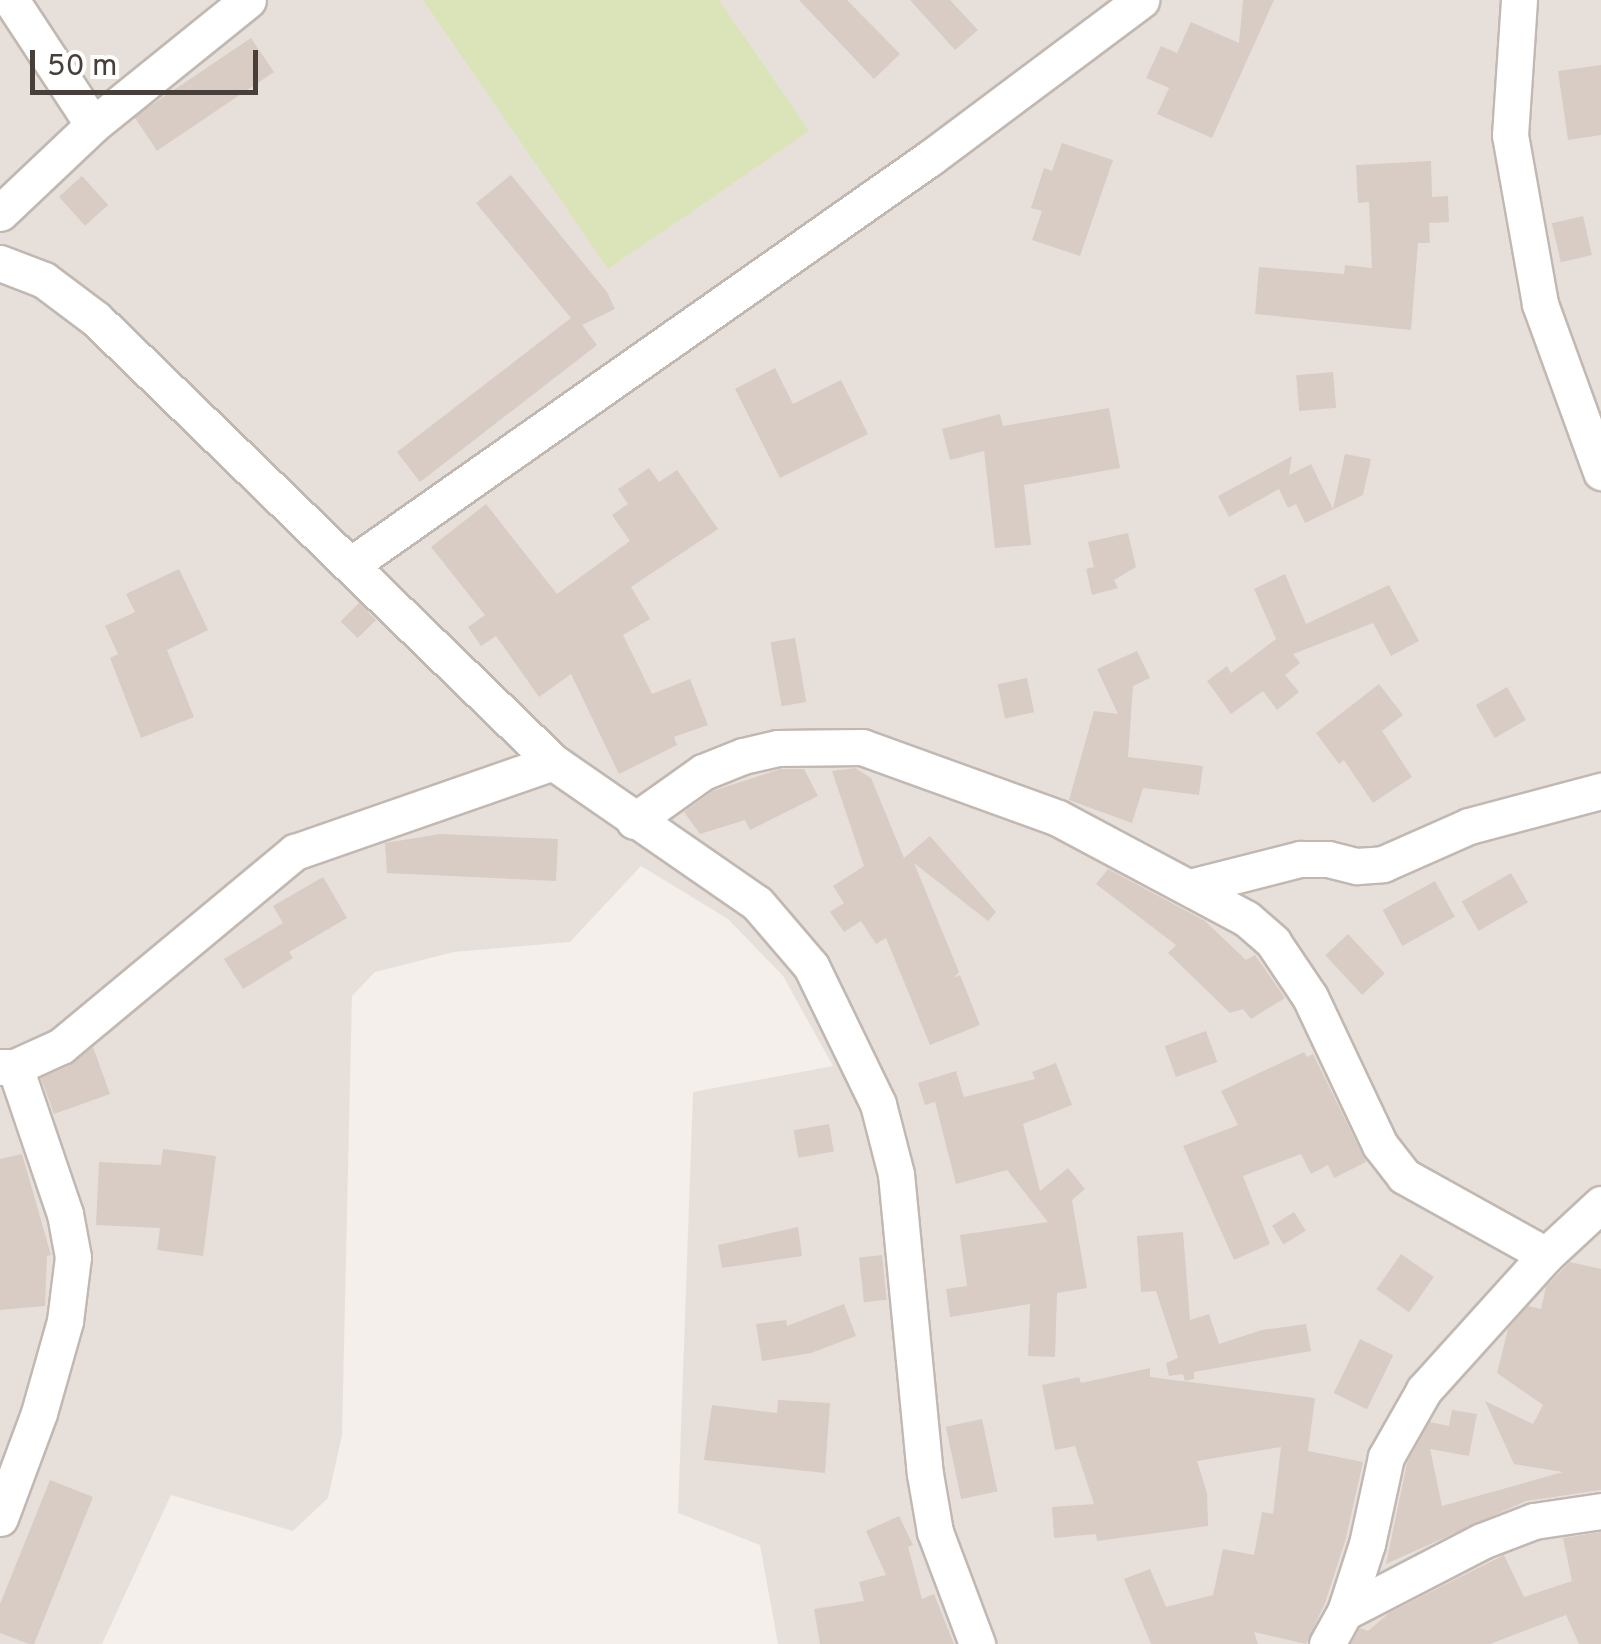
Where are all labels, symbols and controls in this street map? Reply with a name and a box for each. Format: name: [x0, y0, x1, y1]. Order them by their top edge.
scale bar: [35, 30, 262, 92]
text: 50 m: [47, 49, 117, 86]

